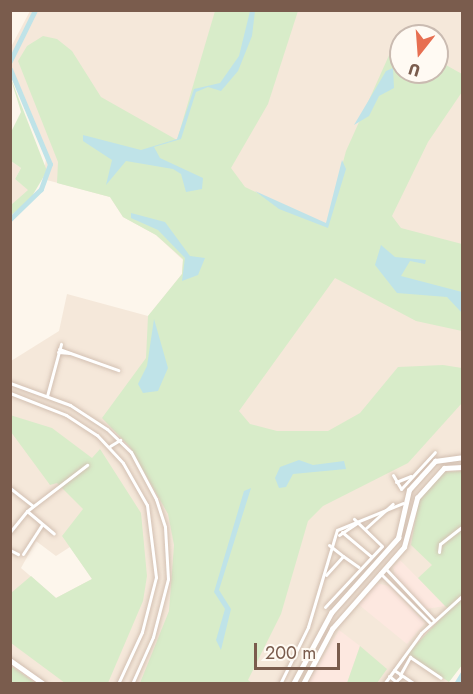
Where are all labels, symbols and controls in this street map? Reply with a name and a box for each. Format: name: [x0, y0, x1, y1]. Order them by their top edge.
north arrow: [389, 24, 449, 84]
text: U: [405, 57, 423, 82]
scale bar: [257, 631, 342, 669]
text: 200 m: [265, 640, 316, 666]

